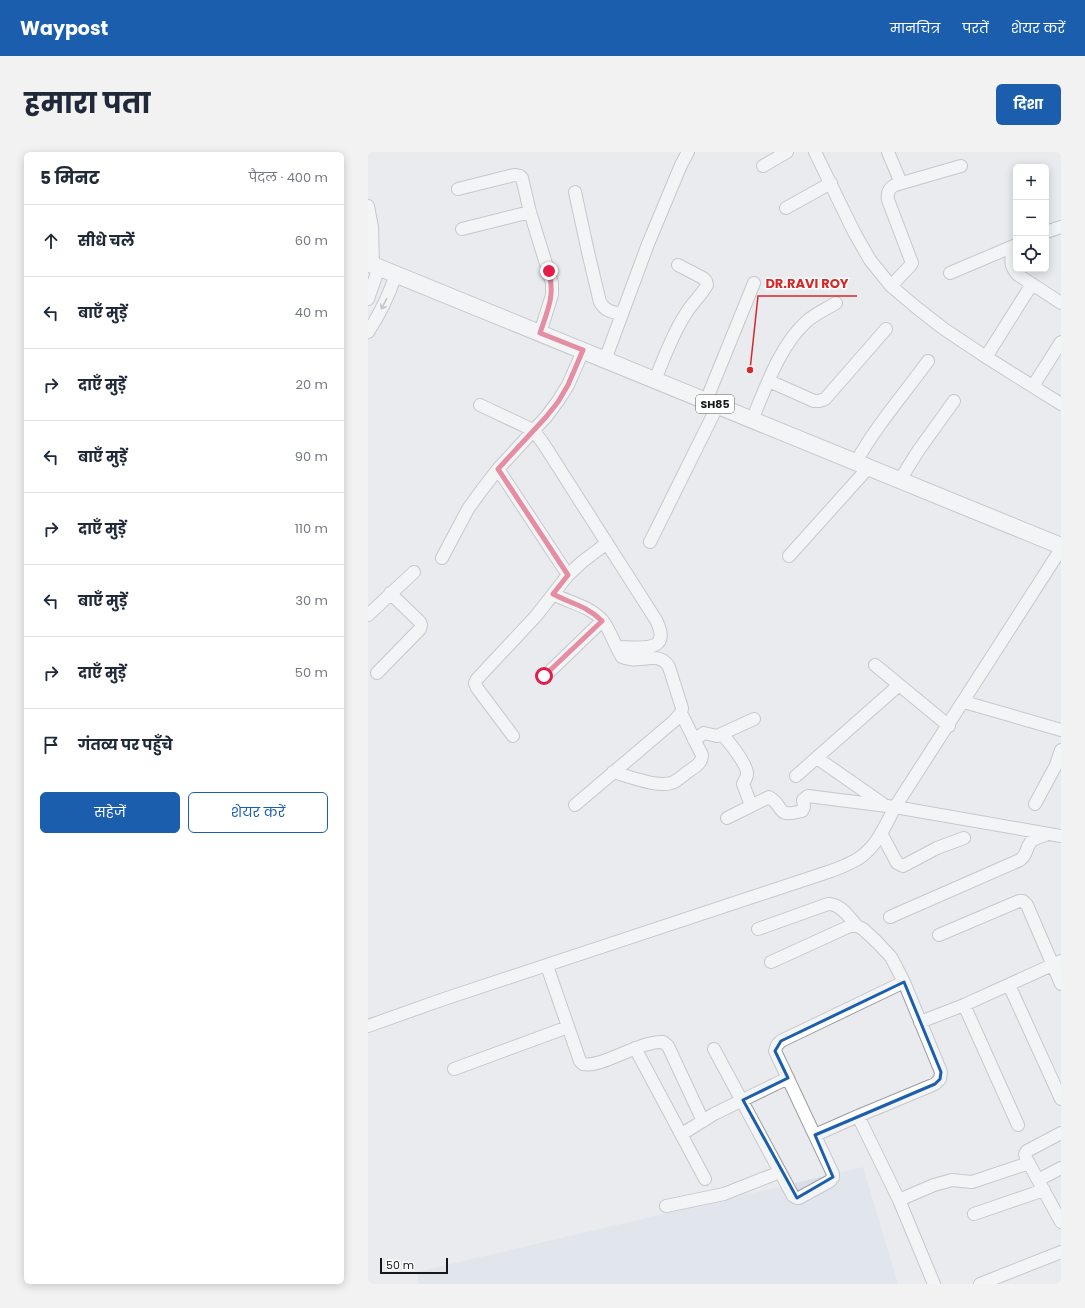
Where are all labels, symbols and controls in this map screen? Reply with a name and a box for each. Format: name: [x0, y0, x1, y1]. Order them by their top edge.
text: Waypost: [20, 15, 108, 42]
text: मानचित्र: [890, 18, 940, 38]
text: परतें: [962, 18, 989, 38]
text: शेयर करें: [1011, 18, 1065, 38]
text: हमारा पता: [24, 84, 150, 123]
button: दिशा: [996, 84, 1061, 125]
map controls: [1013, 164, 1049, 272]
button: +: [1013, 164, 1049, 200]
text: 5 मिनट: [40, 166, 99, 190]
text: पैदल · 400 m: [249, 168, 328, 187]
button: −: [1013, 200, 1049, 236]
icon: ahead: [40, 230, 62, 252]
text: सीधे चलें: [78, 230, 134, 251]
text: 60 m: [295, 231, 328, 250]
button: locate: [1013, 236, 1049, 272]
route end: [540, 262, 558, 280]
callout: DR.RAVI ROY: [758, 271, 857, 296]
text: DR.RAVI ROY: [765, 274, 849, 293]
one-way arrow: [380, 298, 387, 310]
icon: left: [40, 302, 62, 324]
text: बाएँ मुड़ें: [78, 302, 127, 323]
text: 40 m: [295, 303, 328, 322]
icon: right: [40, 374, 62, 396]
text: दाएँ मुड़ें: [78, 374, 126, 395]
text: 20 m: [295, 375, 328, 394]
road number: SH85: [696, 395, 734, 413]
icon: left: [40, 446, 62, 468]
text: बाएँ मुड़ें: [78, 446, 127, 467]
text: 90 m: [295, 447, 328, 466]
icon: right: [40, 518, 62, 540]
text: दाएँ मुड़ें: [78, 518, 126, 539]
text: 110 m: [295, 519, 328, 538]
icon: left: [40, 590, 62, 612]
text: बाएँ मुड़ें: [78, 590, 127, 611]
text: 30 m: [295, 591, 328, 610]
icon: right: [40, 662, 62, 684]
text: दाएँ मुड़ें: [78, 662, 126, 683]
text: 50 m: [295, 663, 328, 682]
route start: [535, 667, 553, 685]
icon: arrive: [40, 734, 62, 756]
text: गंतव्य पर पहुँचे: [78, 734, 173, 755]
button: सहेजें: [40, 792, 180, 833]
button: शेयर करें: [188, 792, 328, 833]
scale bar: [380, 1256, 448, 1275]
text: 50 m: [386, 1257, 414, 1273]

